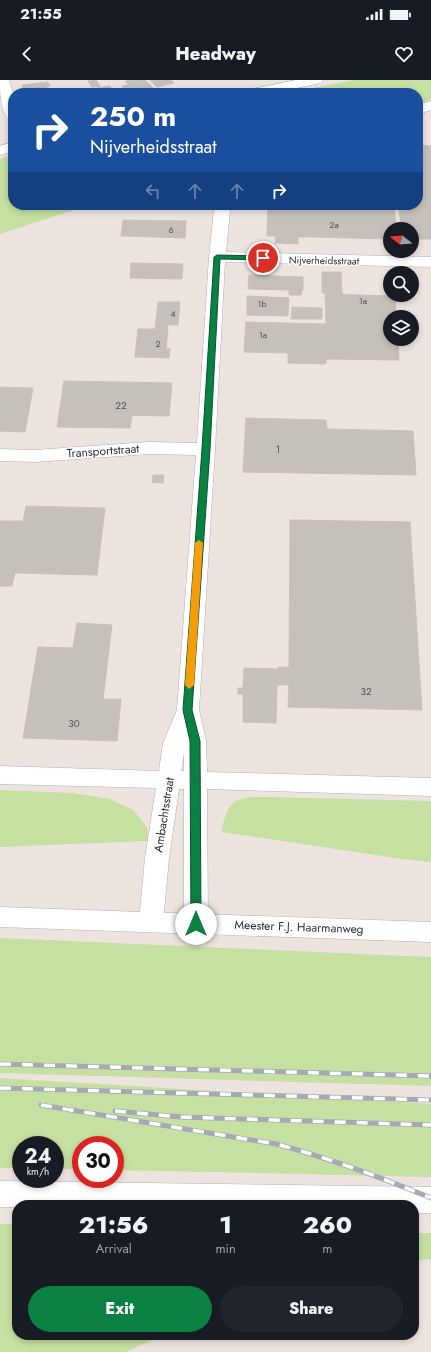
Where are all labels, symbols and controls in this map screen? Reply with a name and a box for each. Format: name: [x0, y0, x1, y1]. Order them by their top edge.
text: 21:55: [20, 3, 62, 25]
text: Headway: [175, 41, 256, 67]
icon: back: [16, 43, 38, 65]
icon: heart: [393, 43, 415, 65]
text: 250 m: [90, 96, 176, 137]
icon: right: [24, 104, 76, 156]
text: Nijverheidsstraat: [90, 134, 217, 160]
icon: left: [142, 180, 164, 202]
icon: ahead: [184, 180, 206, 202]
icon: ahead: [226, 180, 248, 202]
icon: right: [268, 180, 290, 202]
house number: 2a: [329, 218, 339, 231]
north arrow: [383, 222, 419, 258]
map controls: [383, 222, 419, 346]
house number: 6: [168, 223, 174, 236]
pin: [246, 241, 280, 275]
icon: arrive: [252, 247, 274, 269]
street label: Nijverheidsstraat: [289, 252, 360, 269]
button: search: [383, 266, 419, 302]
house number: 1a: [359, 294, 367, 307]
house number: 1b: [257, 297, 267, 310]
house number: 4: [170, 307, 176, 320]
button: layers: [383, 310, 419, 346]
house number: 1a: [259, 328, 267, 341]
house number: 2: [155, 337, 161, 350]
house number: 22: [115, 398, 127, 413]
street label: Transportstraat: [66, 439, 140, 462]
house number: 1: [276, 442, 280, 457]
house number: 32: [360, 684, 372, 699]
house number: 30: [68, 716, 80, 731]
street label: Ambachtsstraat: [149, 776, 179, 854]
position arrow: [175, 903, 217, 945]
street label: Meester F.J. Haarmanweg: [234, 916, 364, 938]
speed limit sign: 30: [72, 1136, 124, 1188]
text: 24: [24, 1142, 52, 1171]
text: km/h: [27, 1164, 49, 1179]
text: 21:56: [79, 1207, 149, 1242]
text: 1: [219, 1207, 232, 1242]
text: 260: [303, 1207, 352, 1242]
text: Arrival: [96, 1239, 132, 1258]
text: min: [215, 1239, 236, 1258]
text: m: [322, 1239, 332, 1258]
button: Exit: [28, 1286, 212, 1332]
button: Share: [220, 1286, 403, 1332]

